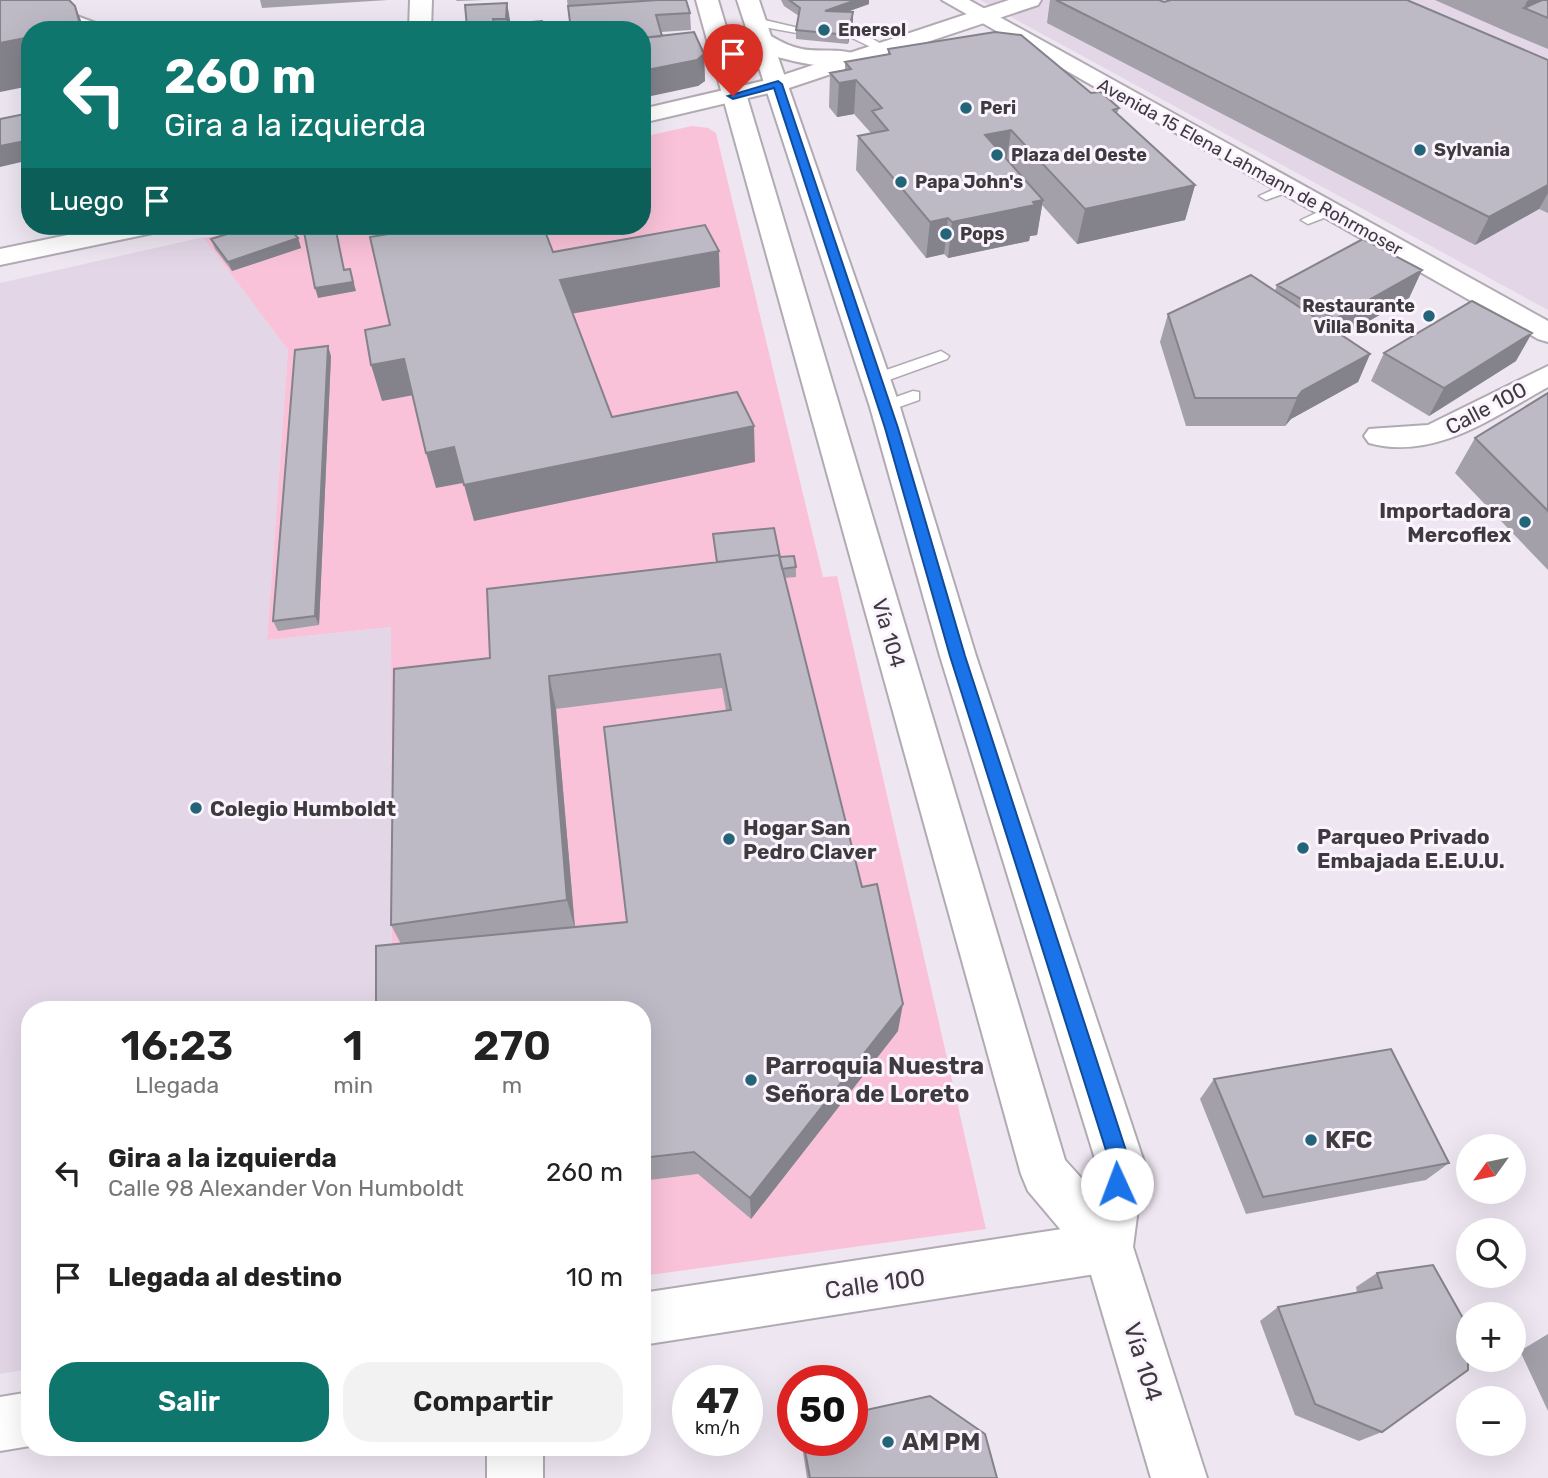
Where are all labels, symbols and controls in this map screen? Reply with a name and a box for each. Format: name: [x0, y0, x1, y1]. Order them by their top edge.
place label: Enersol: [838, 19, 906, 41]
marker: Enersol: [816, 22, 832, 38]
pin: [703, 24, 763, 96]
icon: arrive: [714, 35, 752, 73]
text: 260 m: [164, 47, 316, 105]
icon: left: [49, 49, 140, 140]
street label: Avenida 15 Elena Lahmann de Rohrmoser: [1094, 74, 1407, 260]
place label: Peri: [980, 97, 1016, 119]
marker: Peri: [958, 100, 974, 116]
text: Gira a la izquierda: [164, 106, 426, 144]
place label: Sylvania: [1434, 139, 1510, 161]
marker: Sylvania: [1412, 142, 1428, 158]
place label: Plaza del Oeste: [1011, 144, 1147, 166]
marker: Plaza del Oeste: [989, 147, 1005, 163]
place label: Papa John's: [915, 171, 1023, 193]
marker: Papa John's: [893, 174, 909, 190]
icon: arrive: [138, 182, 176, 220]
text: Luego: [49, 186, 124, 217]
place label: Pops: [960, 223, 1004, 245]
marker: Pops: [938, 226, 954, 242]
place label: Restaurante Villa Bonita: [1302, 295, 1415, 338]
marker: Restaurante Villa Bonita: [1421, 308, 1437, 324]
street label: Calle 100: [1441, 376, 1531, 440]
place label: Importadora Mercoflex: [1379, 498, 1512, 547]
marker: Importadora Mercoflex: [1517, 514, 1533, 530]
street label: Vía 104: [867, 595, 911, 671]
place label: Colegio Humboldt: [210, 796, 396, 821]
marker: Colegio Humboldt: [188, 800, 204, 816]
place label: Hogar San Pedro Claver: [743, 815, 877, 864]
place label: Parqueo Privado Embajada E.E.U.U.: [1317, 824, 1505, 873]
marker: Hogar San Pedro Claver: [721, 831, 737, 847]
marker: Parqueo Privado Embajada E.E.U.U.: [1295, 840, 1311, 856]
text: 16:23: [121, 1021, 233, 1071]
text: 1: [343, 1021, 363, 1071]
text: 270: [473, 1021, 551, 1071]
place label: Parroquia Nuestra Señora de Loreto: [765, 1052, 984, 1108]
text: Llegada: [135, 1071, 219, 1099]
text: min: [333, 1071, 373, 1099]
text: m: [502, 1071, 522, 1099]
marker: Parroquia Nuestra Señora de Loreto: [743, 1072, 759, 1088]
place label: KFC: [1325, 1126, 1373, 1154]
marker: KFC: [1303, 1132, 1319, 1148]
north arrow: [1456, 1134, 1526, 1204]
map controls: [1456, 1134, 1526, 1456]
text: Gira a la izquierda: [108, 1143, 337, 1174]
position arrow: [1080, 1147, 1154, 1221]
icon: left: [49, 1154, 87, 1192]
text: 260 m: [546, 1157, 623, 1188]
text: Calle 98 Alexander Von Humboldt: [108, 1174, 464, 1202]
button: search: [1456, 1218, 1526, 1288]
icon: arrive: [49, 1259, 87, 1297]
text: Llegada al destino: [108, 1262, 342, 1293]
text: 10 m: [566, 1262, 623, 1293]
street label: Calle 100: [823, 1263, 927, 1305]
button: +: [1456, 1302, 1526, 1372]
street label: Vía 104: [1118, 1319, 1168, 1405]
button: Salir: [49, 1362, 329, 1442]
button: Compartir: [343, 1362, 623, 1442]
speed limit sign: 50: [777, 1365, 868, 1456]
text: 47: [696, 1380, 739, 1422]
button: −: [1456, 1386, 1526, 1456]
text: km/h: [695, 1417, 740, 1439]
place label: AM PM: [902, 1428, 980, 1456]
marker: AM PM: [880, 1434, 896, 1450]

